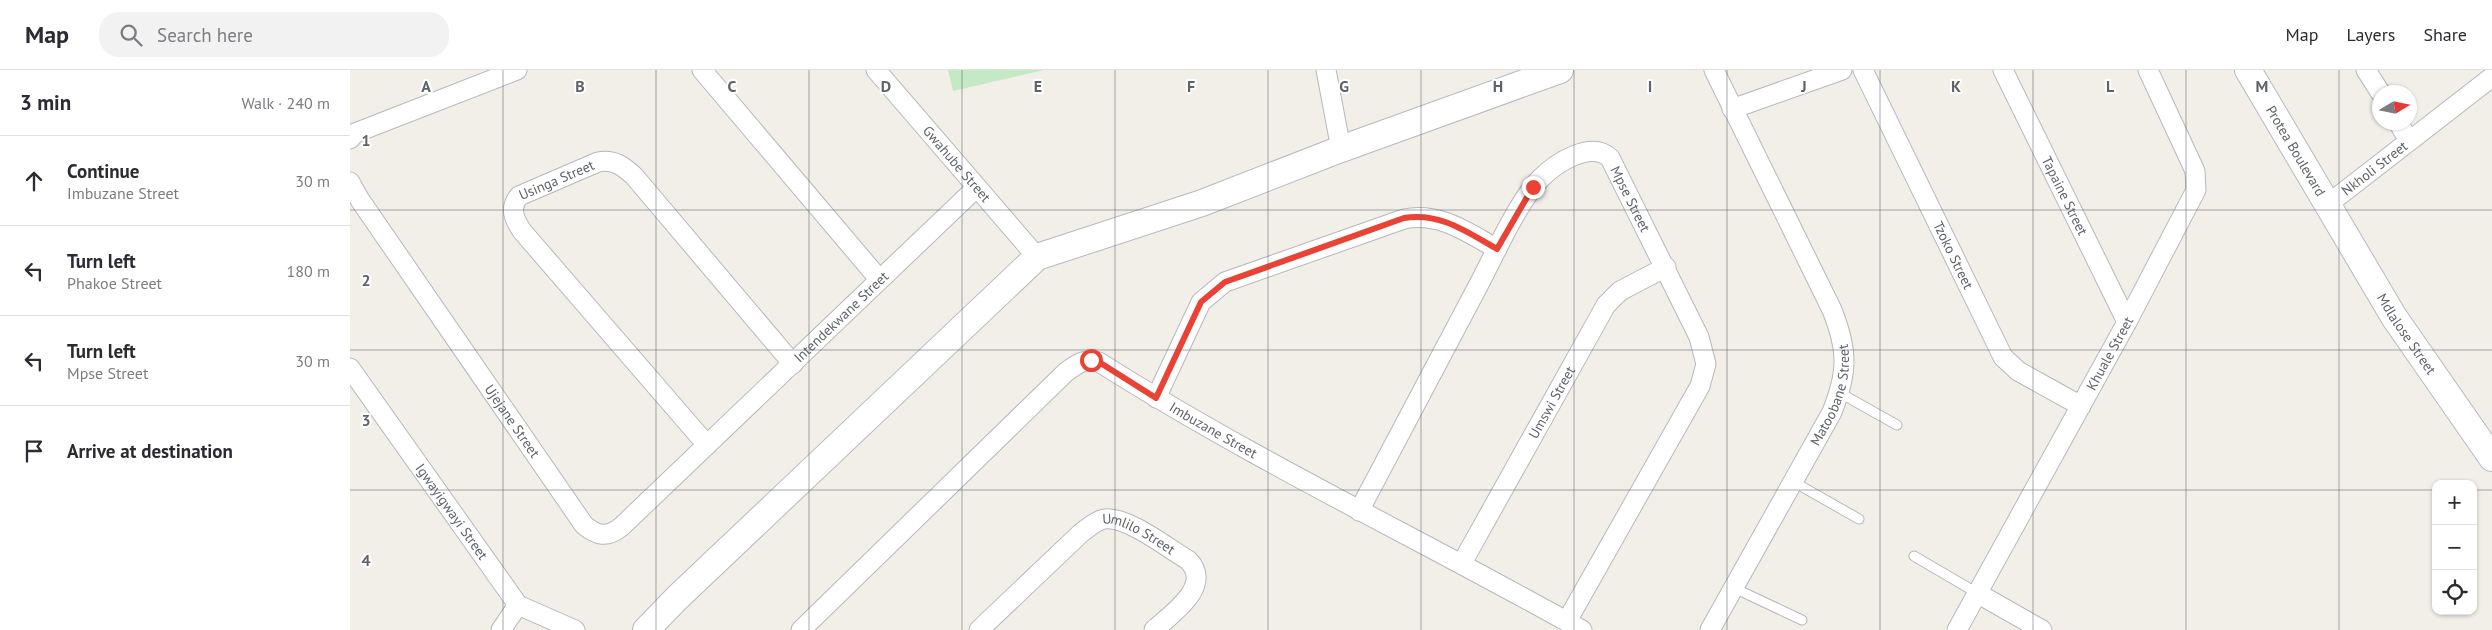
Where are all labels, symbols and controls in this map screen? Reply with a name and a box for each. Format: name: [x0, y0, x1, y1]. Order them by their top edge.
search box: [99, 12, 449, 57]
text: Map: [25, 19, 69, 50]
icon: search: [117, 21, 145, 49]
text: Search here: [157, 23, 253, 47]
text: Map: [2286, 23, 2318, 46]
text: Layers: [2346, 23, 2395, 46]
text: Share: [2423, 23, 2467, 46]
text: A: [421, 76, 431, 96]
text: B: [575, 76, 585, 96]
text: C: [728, 76, 737, 96]
text: D: [881, 76, 891, 96]
text: E: [1034, 76, 1042, 96]
text: F: [1187, 76, 1195, 96]
text: G: [1339, 76, 1349, 96]
text: H: [1493, 76, 1503, 96]
text: I: [1648, 76, 1652, 96]
text: J: [1800, 76, 1807, 96]
text: K: [1951, 76, 1961, 96]
text: L: [2106, 76, 2115, 96]
text: M: [2256, 76, 2268, 96]
north arrow: [2372, 85, 2417, 130]
text: 3 min: [20, 89, 71, 116]
text: Walk · 240 m: [241, 93, 330, 113]
street label: Protea Boulevard: [2262, 102, 2330, 199]
street label: Gwahube Street: [919, 122, 995, 206]
text: 1: [361, 130, 371, 150]
street label: Nkholi Street: [2338, 137, 2411, 199]
street label: Tapaine Street: [2038, 153, 2092, 238]
street label: Usinga Street: [516, 156, 597, 204]
text: Continue: [67, 159, 139, 183]
street label: Mpse Street: [1606, 163, 1654, 235]
icon: ahead: [20, 167, 48, 195]
text: 30 m: [295, 171, 330, 191]
route end: [1522, 176, 1545, 199]
text: Imbuzane Street: [67, 183, 179, 203]
street label: Tzoko Street: [1929, 218, 1978, 292]
text: Turn left: [67, 249, 136, 273]
icon: left: [20, 257, 48, 285]
text: 180 m: [287, 261, 330, 281]
street label: Intendekwane Street: [790, 267, 892, 366]
text: 2: [361, 270, 371, 290]
text: Phakoe Street: [67, 273, 162, 293]
street label: Mdlalose Street: [2373, 290, 2440, 378]
street label: Khuale Street: [2082, 313, 2137, 393]
text: Turn left: [67, 339, 136, 363]
street label: Matoobane Street: [1806, 343, 1853, 449]
icon: left: [20, 347, 48, 375]
route start: [1080, 349, 1103, 372]
text: 30 m: [295, 351, 330, 371]
text: Mpse Street: [67, 363, 148, 383]
street label: Umswi Street: [1524, 363, 1579, 442]
street label: Ujejane Street: [481, 381, 544, 461]
street label: Imbuzane Street: [1166, 398, 1261, 462]
text: 3: [361, 410, 371, 430]
icon: arrive: [20, 437, 48, 465]
text: Arrive at destination: [67, 439, 233, 463]
street label: Igwayigwayi Street: [412, 460, 492, 563]
map controls: [2432, 480, 2477, 615]
button: +: [2432, 480, 2477, 525]
street label: Umlilo Street: [1102, 510, 1179, 559]
button: −: [2432, 525, 2477, 570]
text: 4: [361, 550, 371, 570]
button: locate: [2432, 570, 2477, 615]

